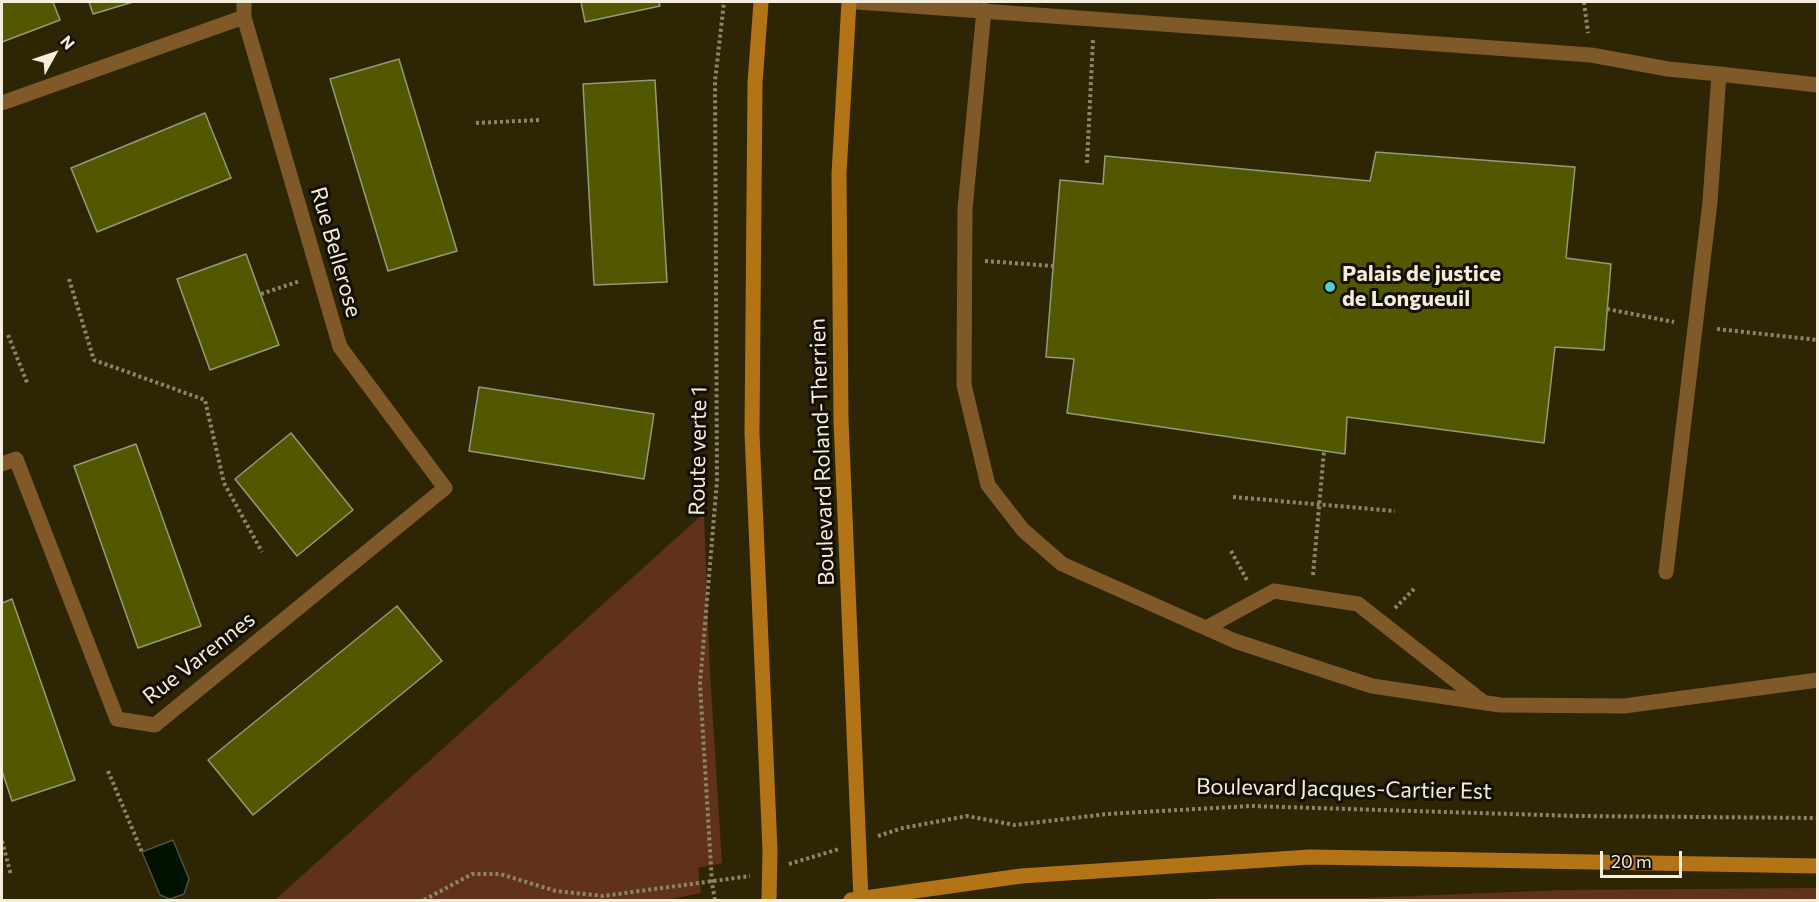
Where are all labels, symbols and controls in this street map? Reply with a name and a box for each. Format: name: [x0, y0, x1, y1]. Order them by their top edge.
north arrow: [24, 24, 84, 84]
text: N: [57, 31, 79, 53]
street label: Rue Bellerose: [305, 184, 367, 320]
place label: Palais de justice de Longueuil: [1342, 261, 1501, 312]
marker: Palais de justice de Longueuil: [1323, 280, 1337, 294]
street label: Boulevard Roland-Therrien: [804, 318, 840, 586]
street label: Route verte 1: [684, 386, 712, 516]
street label: Rue Varennes: [138, 606, 260, 710]
street label: Boulevard Jacques-Cartier Est: [1196, 773, 1492, 805]
scale bar: [1603, 839, 1686, 877]
text: 20 m: [1611, 850, 1652, 872]

